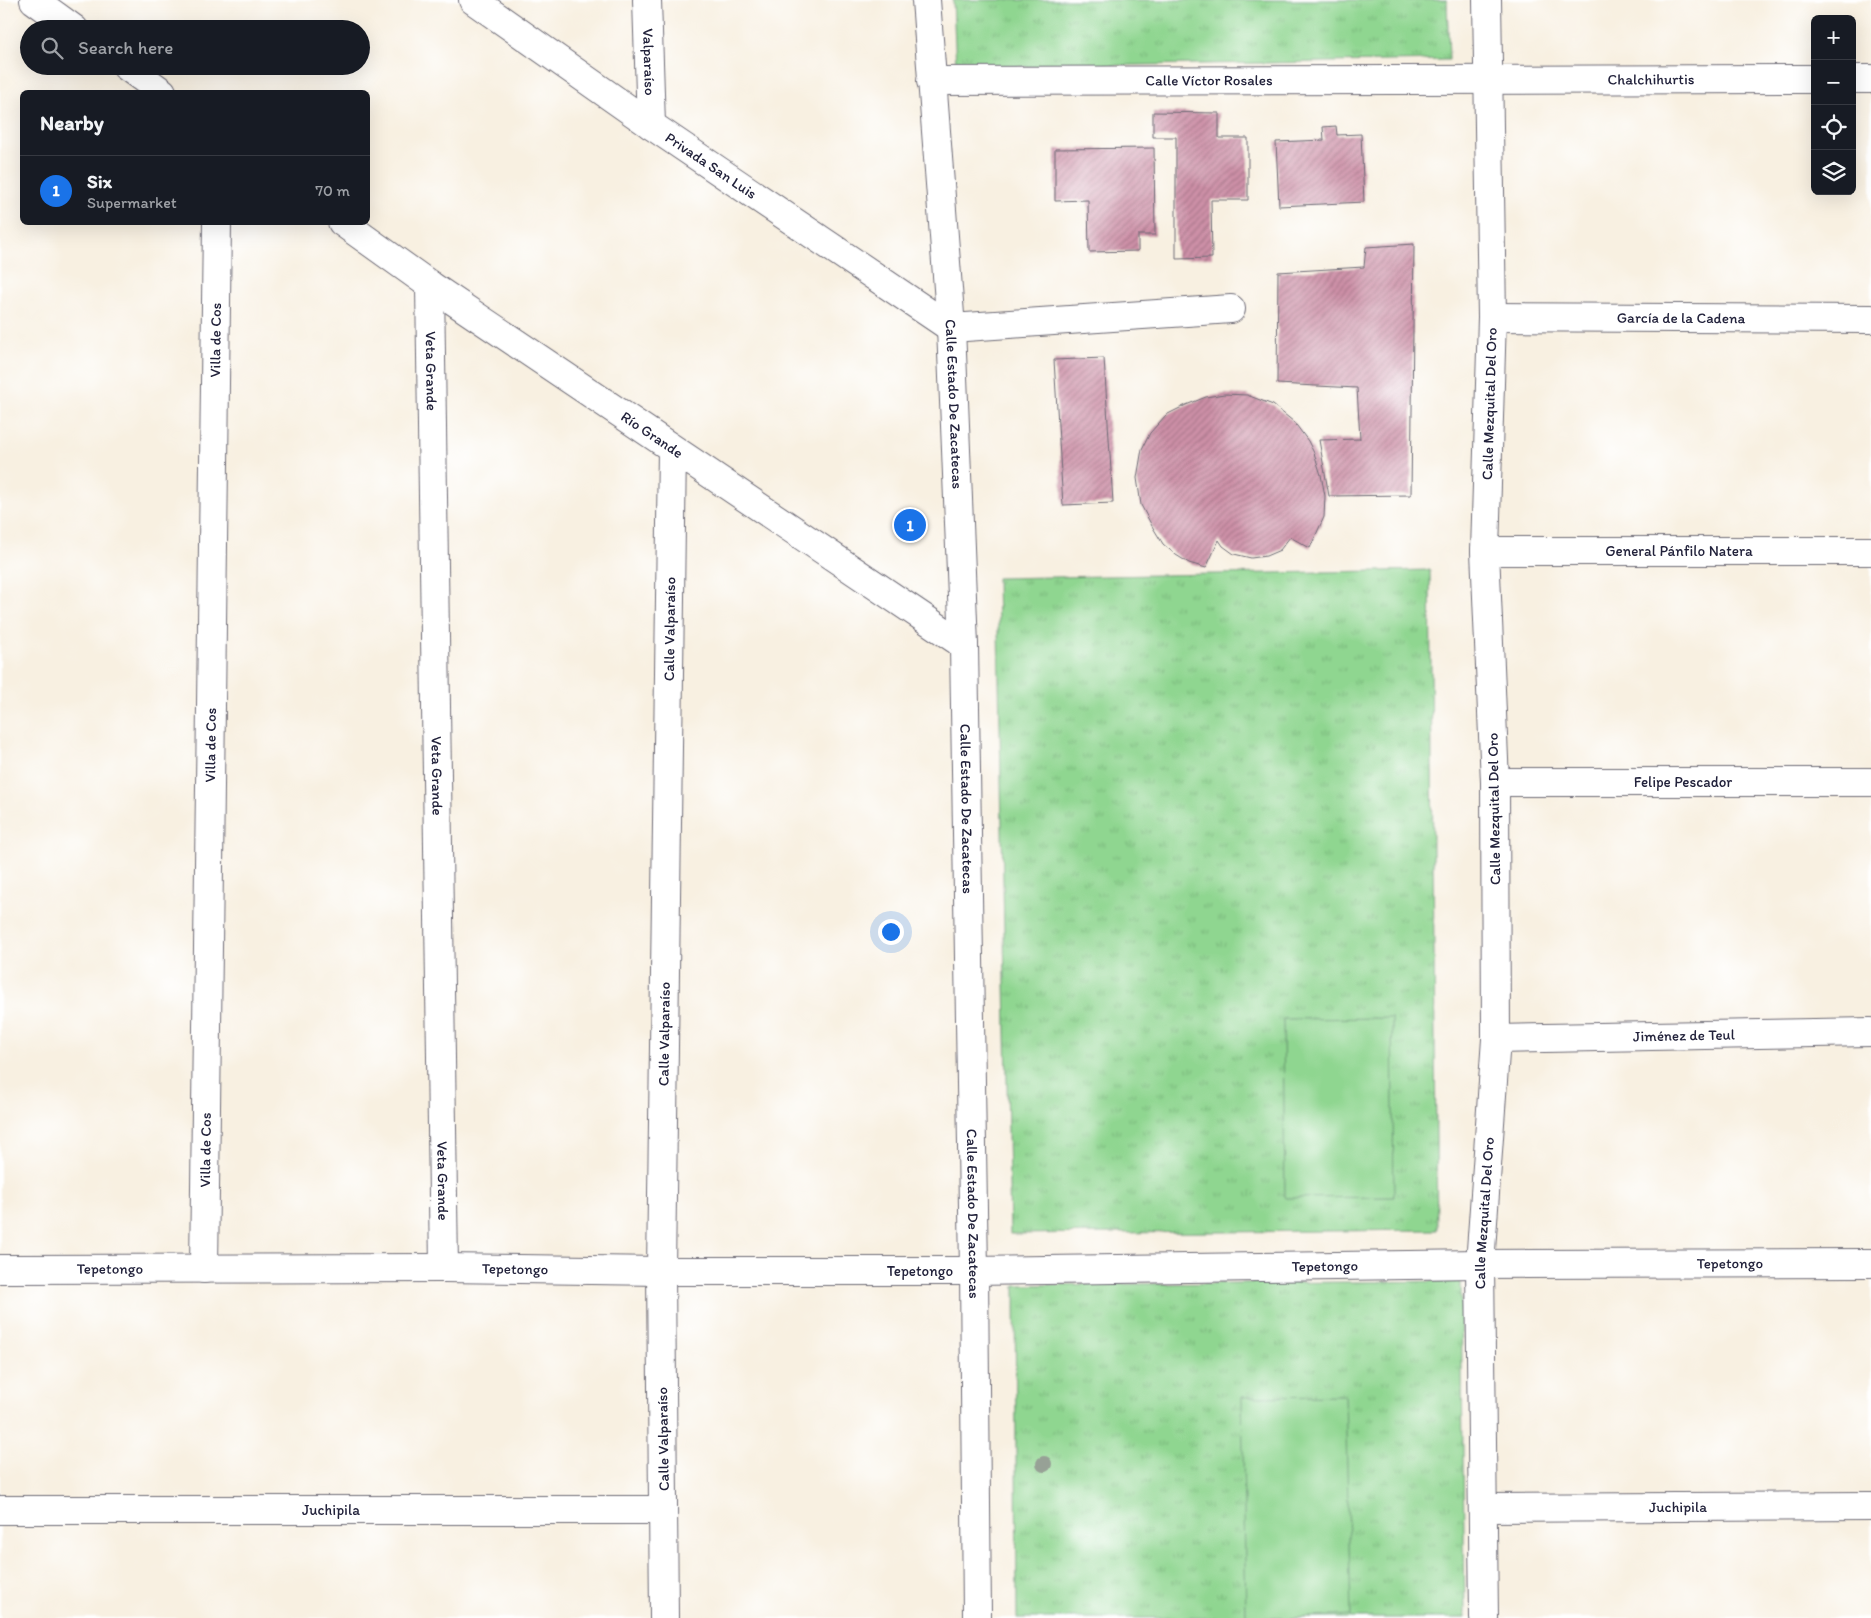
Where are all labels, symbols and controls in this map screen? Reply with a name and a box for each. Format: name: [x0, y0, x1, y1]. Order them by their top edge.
map controls: [1811, 15, 1856, 195]
button: +: [1811, 15, 1856, 60]
search box: [20, 20, 370, 75]
street label: Valparaíso: [639, 28, 659, 96]
icon: search: [38, 34, 66, 62]
text: Search here: [78, 36, 173, 59]
button: −: [1811, 60, 1856, 105]
street label: Chalchihurtis: [1608, 70, 1695, 88]
street label: Calle Víctor Rosales: [1145, 71, 1273, 90]
button: locate: [1811, 105, 1856, 150]
text: Nearby: [40, 110, 104, 135]
street label: Privada San Luis: [662, 128, 760, 203]
button: layers: [1811, 150, 1856, 195]
text: Six: [87, 170, 112, 193]
text: 1: [52, 181, 60, 200]
text: 70 m: [315, 181, 350, 200]
text: Supermarket: [87, 193, 177, 212]
street label: Villa de Cos: [206, 302, 225, 378]
street label: García de la Cadena: [1617, 309, 1745, 327]
street label: Calle Estado De Zacatecas: [941, 318, 967, 490]
street label: Calle Mezquital Del Oro: [1478, 327, 1501, 480]
street label: Veta Grande: [422, 331, 441, 411]
street label: Río Grande: [618, 407, 687, 462]
pin: 1: [894, 506, 926, 544]
street label: General Pánfilo Natera: [1605, 542, 1753, 560]
street label: Calle Valparaíso: [660, 577, 679, 681]
street label: Villa de Cos: [201, 707, 220, 783]
street label: Calle Estado De Zacatecas: [956, 724, 977, 894]
street label: Calle Mezquital Del Oro: [1484, 733, 1504, 885]
street label: Veta Grande: [427, 736, 447, 816]
street label: Felipe Pescador: [1634, 773, 1732, 791]
your location: [878, 919, 904, 945]
street label: Calle Valparaíso: [654, 982, 674, 1086]
street label: Jiménez de Teul: [1633, 1026, 1736, 1045]
street label: Villa de Cos: [196, 1112, 215, 1188]
street label: Calle Estado De Zacatecas: [963, 1129, 983, 1299]
street label: Calle Mezquital Del Oro: [1471, 1136, 1498, 1289]
street label: Veta Grande: [433, 1141, 452, 1221]
street label: Tepetongo: [1697, 1254, 1763, 1272]
street label: Tepetongo: [1292, 1257, 1358, 1276]
street label: Tepetongo: [77, 1260, 143, 1278]
street label: Tepetongo: [482, 1260, 548, 1278]
street label: Tepetongo: [887, 1262, 953, 1280]
street label: Calle Valparaíso: [653, 1387, 673, 1491]
street label: Juchipila: [1649, 1498, 1707, 1516]
street label: Juchipila: [302, 1501, 360, 1519]

